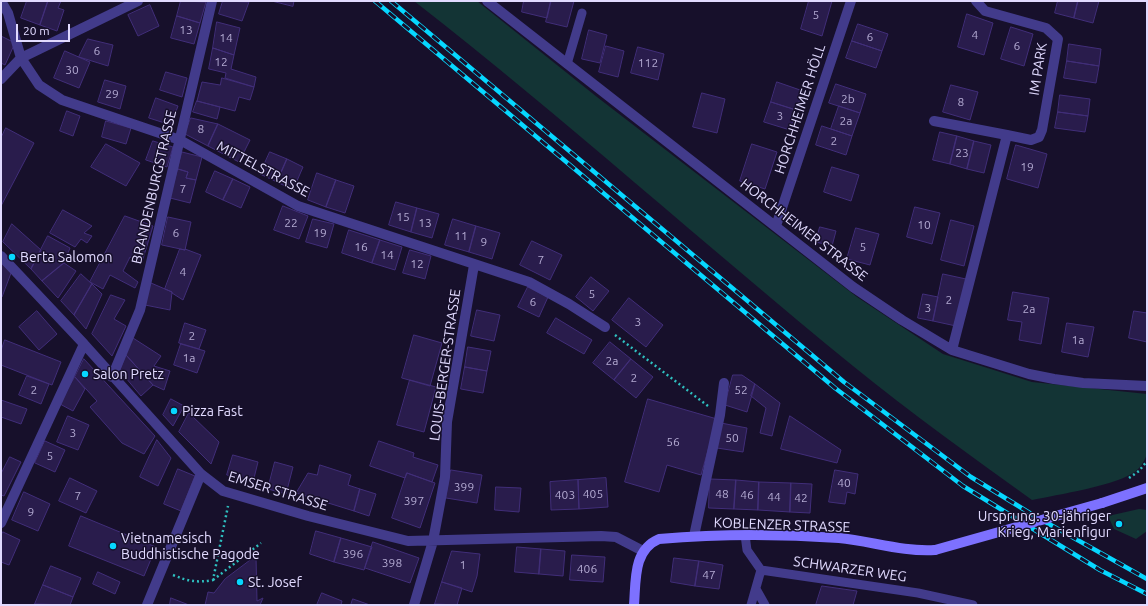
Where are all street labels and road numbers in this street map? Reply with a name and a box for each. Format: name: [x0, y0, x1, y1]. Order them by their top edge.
street label: IM PARK: [1026, 41, 1050, 97]
street label: HORCHHEIMER HÖLL: [771, 42, 829, 176]
street label: BRANDENBURGSTRASSE: [128, 108, 180, 266]
street label: MITTELSTRASSE: [214, 137, 312, 201]
street label: HORCHHEIMER STRASSE: [737, 175, 871, 285]
street label: LOUIS-BERGER-STRASSE: [426, 288, 464, 442]
street label: EMSER STRASSE: [226, 468, 330, 514]
street label: KOBLENZER STRASSE: [713, 514, 851, 536]
street label: SCHWARZER WEG: [792, 553, 908, 585]

